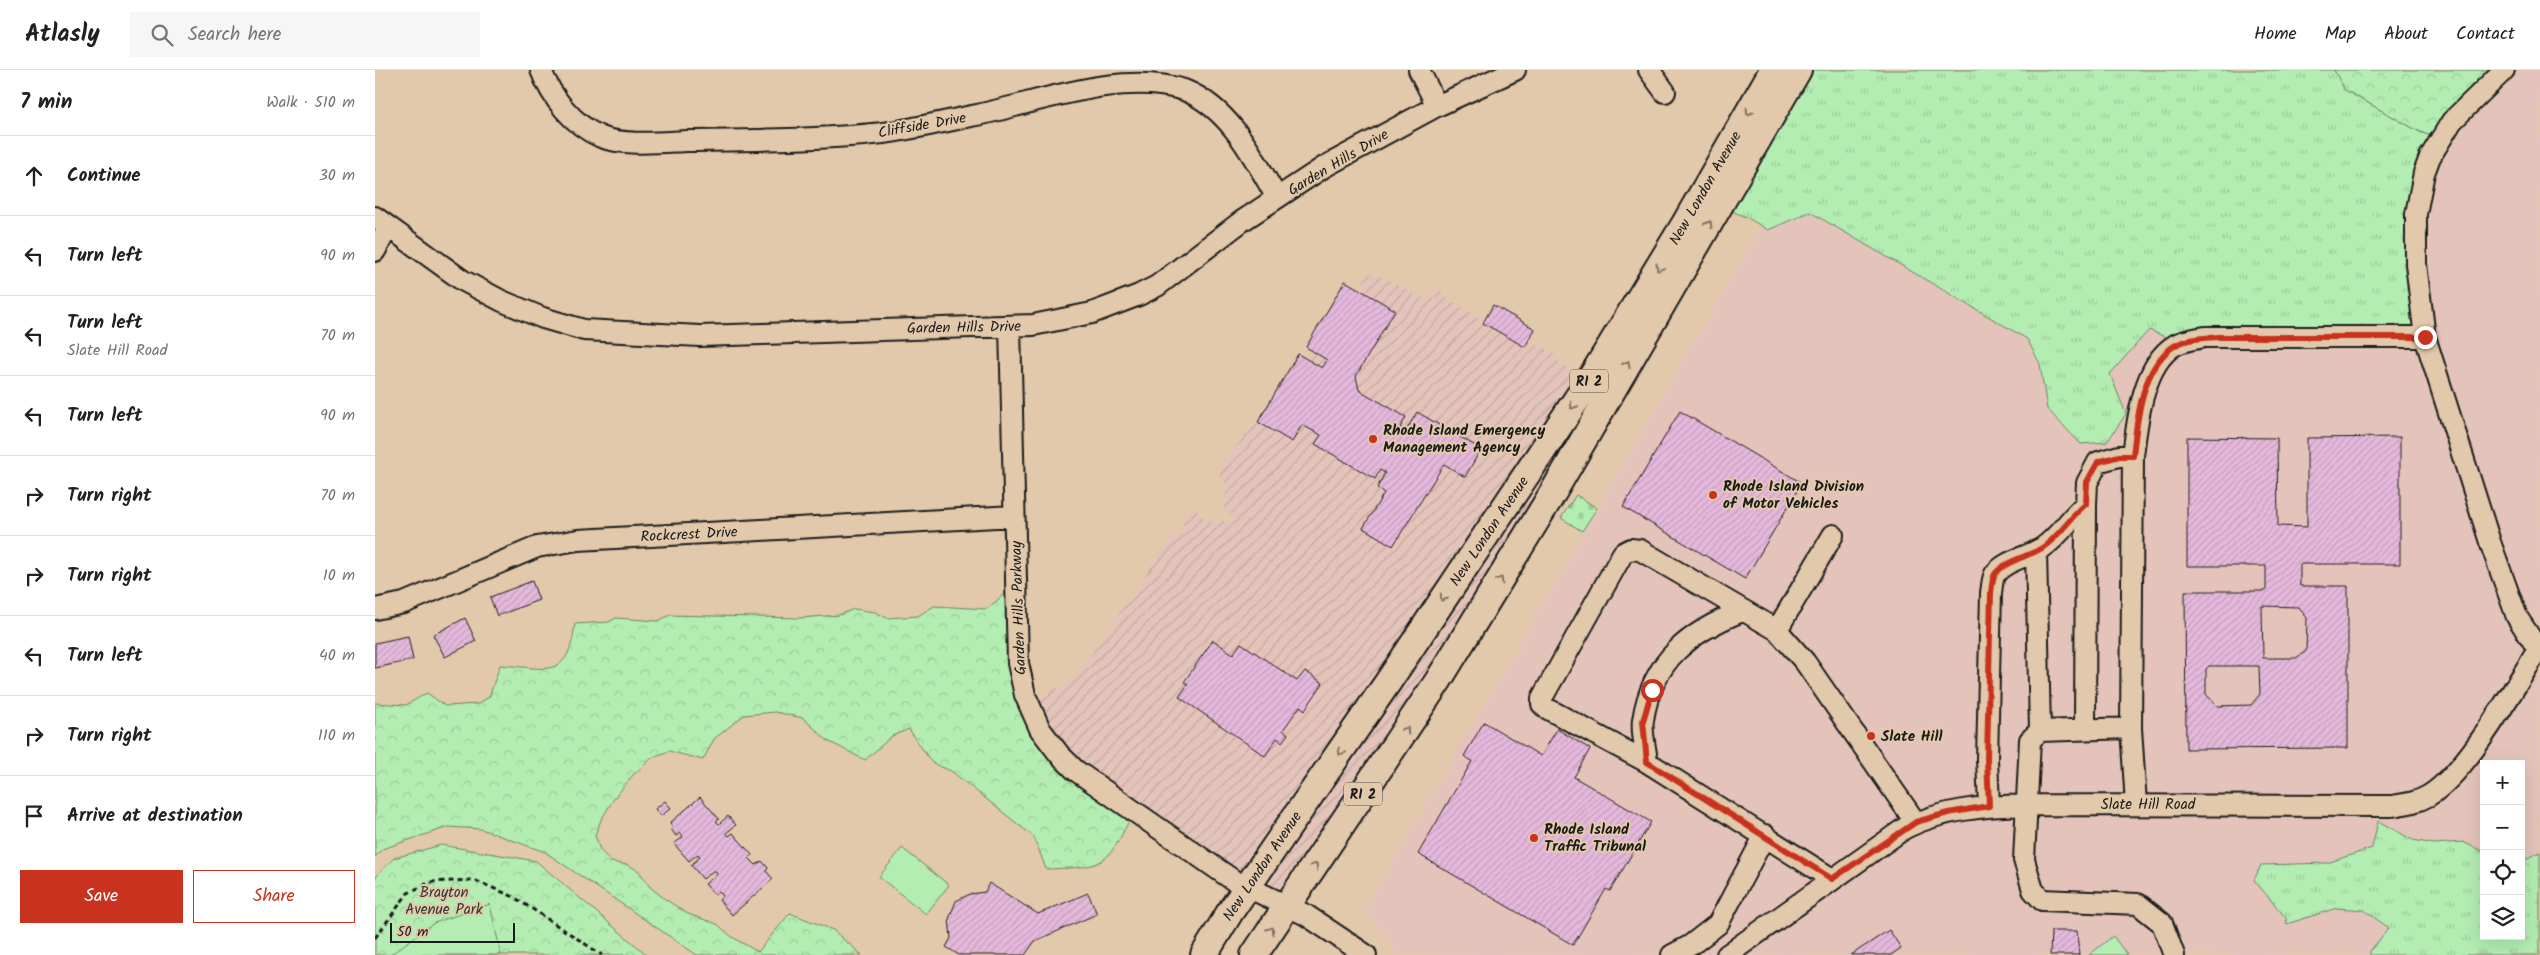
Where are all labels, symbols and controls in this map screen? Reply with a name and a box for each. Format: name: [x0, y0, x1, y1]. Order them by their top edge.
search box: [130, 12, 480, 57]
text: Atlasly: [25, 15, 100, 54]
text: Search here: [188, 20, 281, 50]
text: Home: [2254, 20, 2297, 49]
text: Map: [2325, 20, 2356, 49]
text: About: [2384, 20, 2428, 49]
text: Contact: [2456, 20, 2515, 49]
icon: search: [148, 21, 176, 49]
text: 7 min: [20, 86, 72, 119]
text: Walk · 510 m: [266, 90, 355, 115]
street label: Cliffside Drive: [876, 106, 968, 146]
one-way arrow: [1745, 107, 1755, 116]
street label: Garden Hills Drive: [1283, 123, 1394, 203]
street label: New London Avenue: [1663, 127, 1748, 250]
text: Continue: [67, 161, 140, 191]
icon: ahead: [20, 162, 48, 190]
text: 30 m: [319, 163, 355, 188]
one-way arrow: [1702, 220, 1712, 229]
text: Turn left: [67, 241, 142, 271]
icon: left: [20, 242, 48, 270]
text: 90 m: [320, 243, 355, 268]
one-way arrow: [1655, 262, 1665, 271]
text: Turn left: [67, 308, 142, 338]
street label: Garden Hills Drive: [907, 315, 1022, 341]
icon: left: [20, 322, 48, 350]
text: 70 m: [320, 323, 355, 348]
route end: [2414, 326, 2437, 349]
text: Slate Hill Road: [67, 338, 168, 363]
one-way arrow: [1620, 361, 1630, 370]
road number: RI 2: [1570, 370, 1608, 392]
one-way arrow: [1570, 400, 1579, 410]
text: Turn left: [67, 401, 142, 431]
icon: left: [20, 402, 48, 430]
text: 90 m: [320, 403, 355, 428]
place label: Rhode Island Emergency Management Agency: [1383, 419, 1545, 460]
marker: Rhode Island Emergency Management Agency: [1367, 433, 1379, 445]
street label: New London Avenue: [1444, 471, 1536, 592]
place label: Rhode Island Division of Motor Vehicles: [1723, 475, 1864, 516]
text: Turn right: [67, 481, 152, 511]
icon: right: [20, 482, 48, 510]
text: 70 m: [320, 483, 355, 508]
marker: Rhode Island Division of Motor Vehicles: [1707, 489, 1719, 501]
street label: Rockcrest Drive: [640, 520, 738, 550]
street label: Garden Hills Parkway: [1005, 540, 1033, 675]
text: Turn right: [67, 561, 152, 591]
icon: right: [20, 562, 48, 590]
text: 10 m: [323, 563, 355, 588]
one-way arrow: [1493, 576, 1503, 585]
one-way arrow: [1440, 593, 1449, 602]
text: Turn left: [67, 641, 142, 671]
icon: left: [20, 642, 48, 670]
text: 40 m: [319, 643, 355, 668]
route start: [1641, 679, 1664, 702]
text: Turn right: [67, 721, 152, 751]
icon: right: [20, 722, 48, 750]
text: 110 m: [318, 723, 355, 748]
place label: Slate Hill: [1881, 725, 1942, 749]
one-way arrow: [1399, 727, 1409, 736]
marker: Slate Hill: [1865, 730, 1877, 742]
one-way arrow: [1338, 746, 1347, 755]
map controls: [2480, 760, 2525, 940]
button: +: [2480, 760, 2525, 805]
road number: RI 2: [1344, 782, 1382, 806]
street label: Slate Hill Road: [2101, 793, 2196, 817]
text: Arrive at destination: [67, 801, 243, 831]
icon: arrive: [20, 802, 48, 830]
button: −: [2480, 805, 2525, 850]
street label: New London Avenue: [1217, 806, 1309, 927]
place label: Rhode Island Traffic Tribunal: [1544, 818, 1646, 859]
marker: Rhode Island Traffic Tribunal: [1528, 832, 1540, 844]
button: locate: [2480, 850, 2525, 895]
one-way arrow: [1309, 862, 1319, 871]
button: Save: [20, 870, 183, 923]
button: Share: [193, 870, 355, 923]
park label: Brayton Avenue Park: [405, 881, 484, 922]
button: layers: [2480, 895, 2525, 940]
scale bar: [390, 920, 515, 943]
text: 50 m: [397, 921, 428, 943]
one-way arrow: [1265, 927, 1274, 936]

